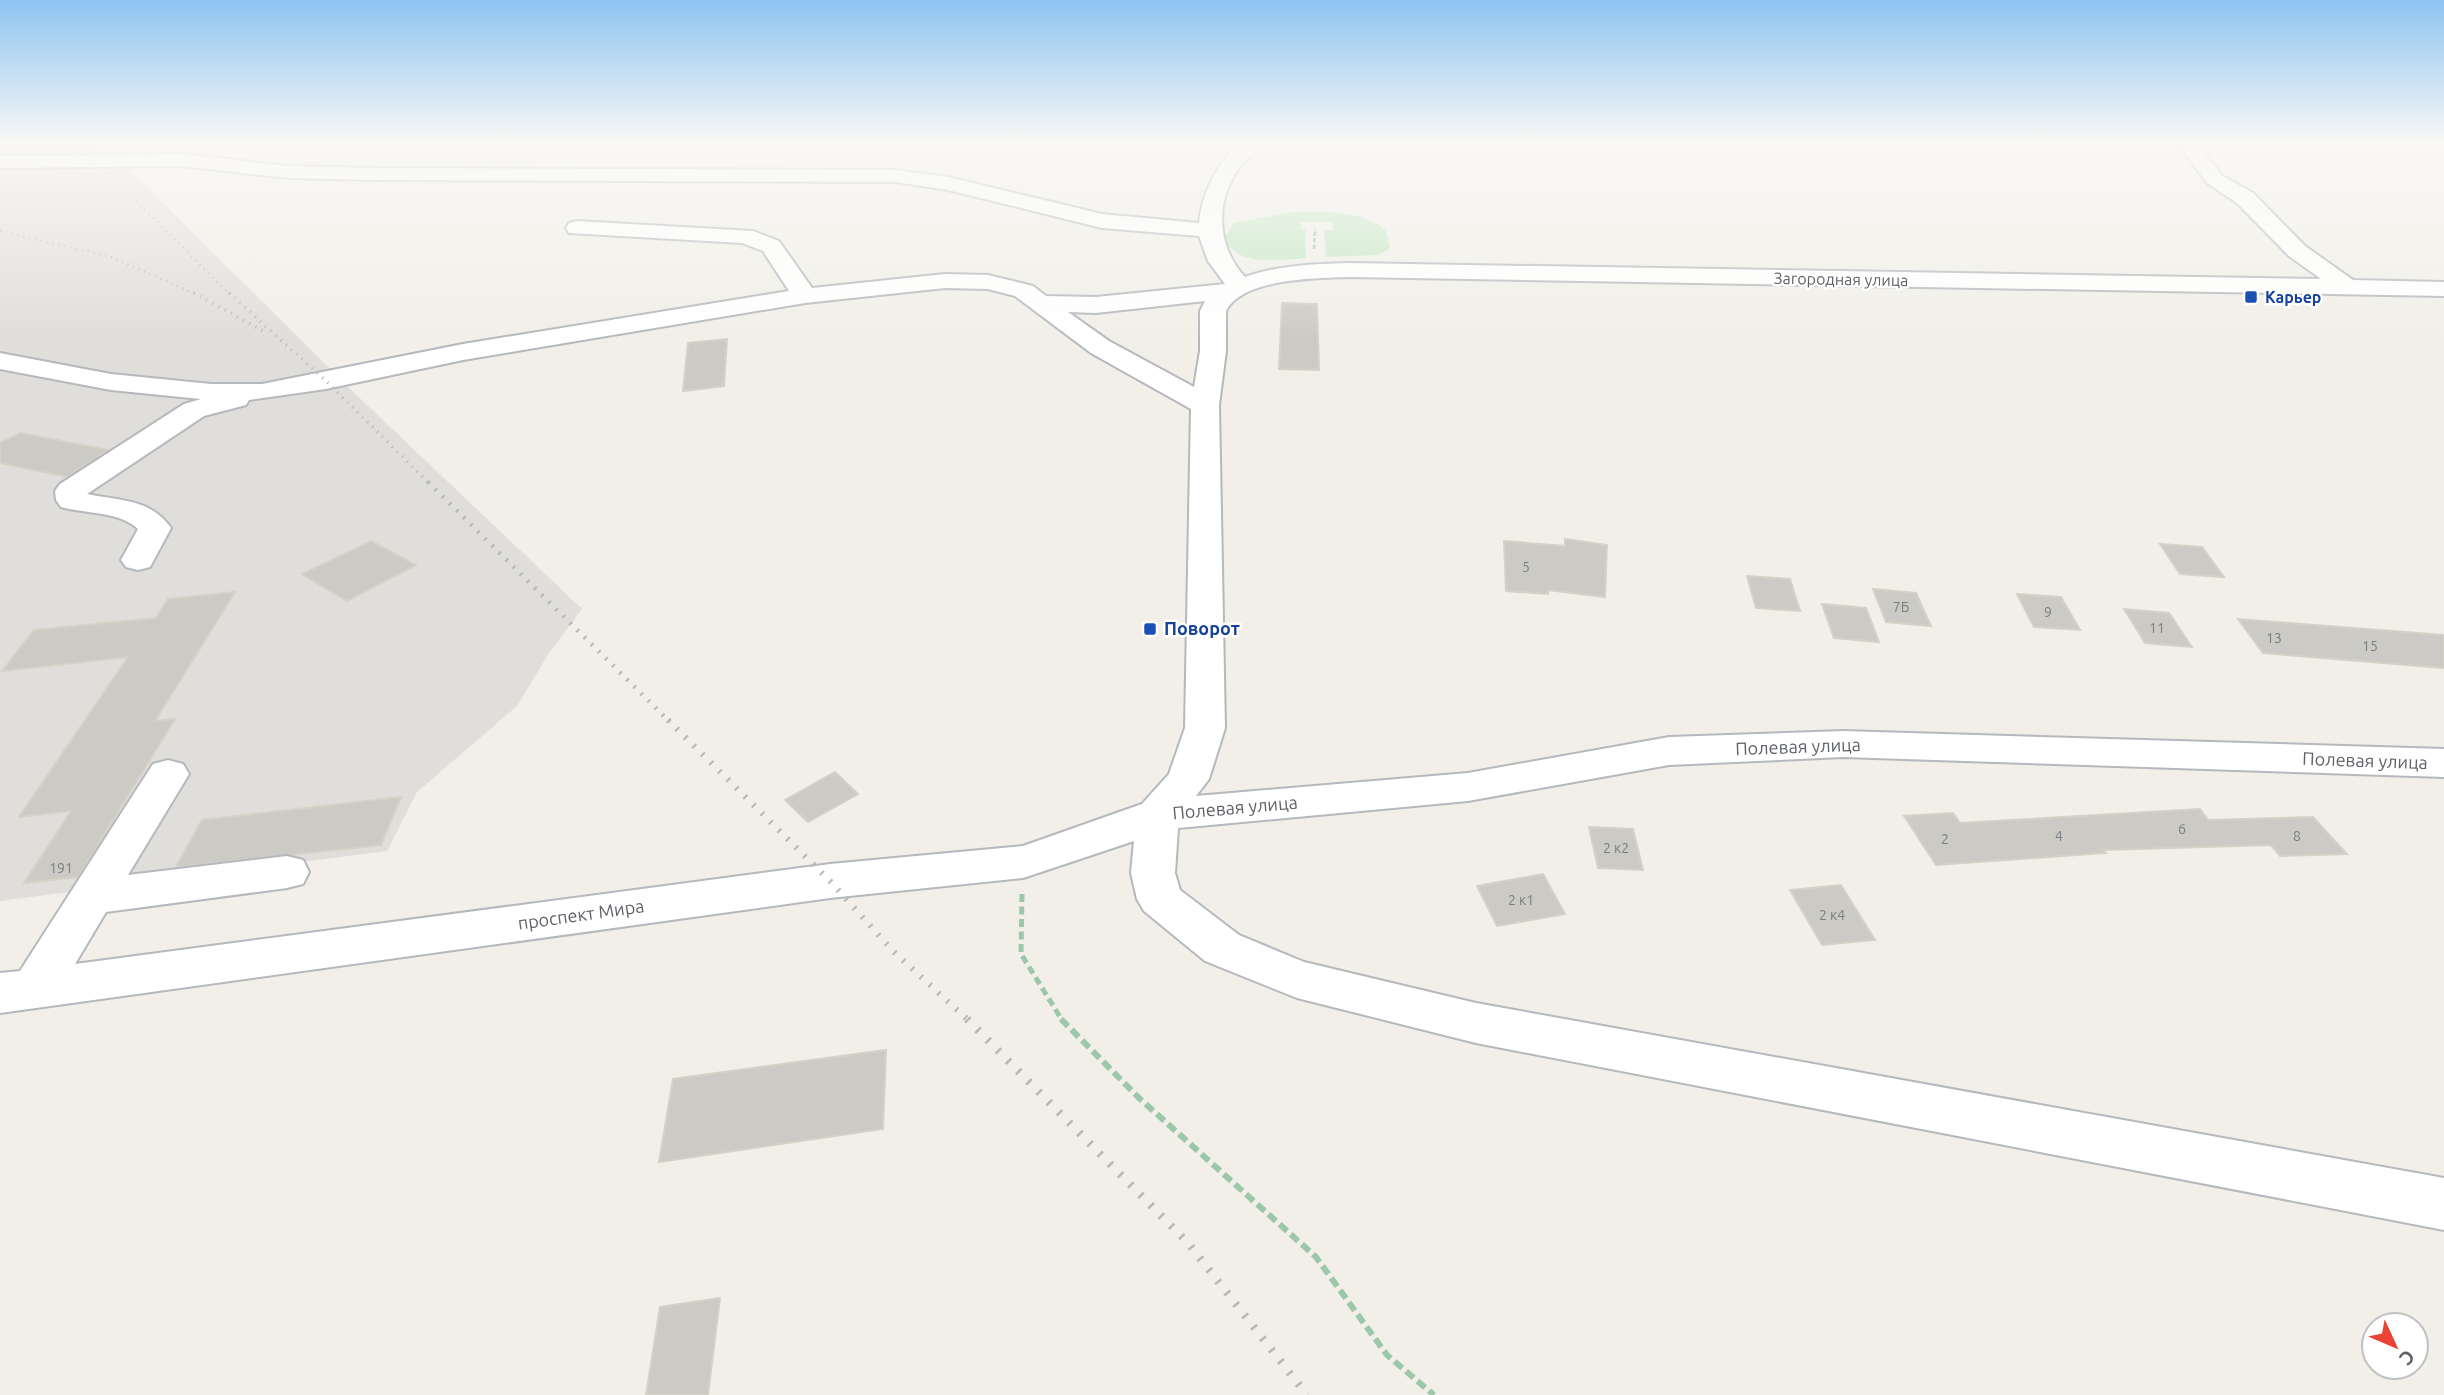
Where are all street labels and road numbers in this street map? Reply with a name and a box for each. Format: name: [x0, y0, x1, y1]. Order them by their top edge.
street label: Загородная улица: [1773, 269, 1909, 289]
street label: Полевая улица: [1735, 734, 1861, 758]
street label: Полевая улица: [2302, 748, 2428, 772]
street label: Полевая улица: [1171, 792, 1298, 822]
street label: проспект Мира: [516, 895, 645, 933]

